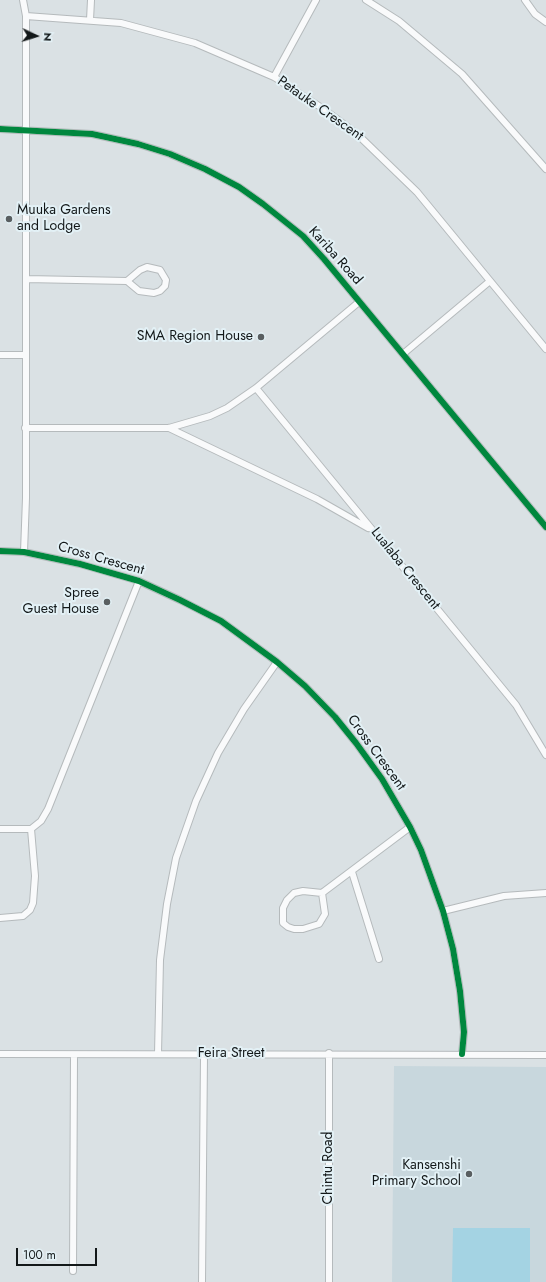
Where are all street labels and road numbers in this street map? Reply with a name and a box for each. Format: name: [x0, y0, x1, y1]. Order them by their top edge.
street label: Petauke Crescent: [274, 73, 366, 145]
street label: Kariba Road: [305, 224, 365, 288]
street label: Lualaba Crescent: [367, 525, 443, 613]
street label: Cross Crescent: [56, 539, 146, 579]
street label: Cross Crescent: [343, 712, 409, 794]
street label: Feira Street: [198, 1046, 264, 1062]
street label: Chintu Road: [321, 1131, 337, 1205]

